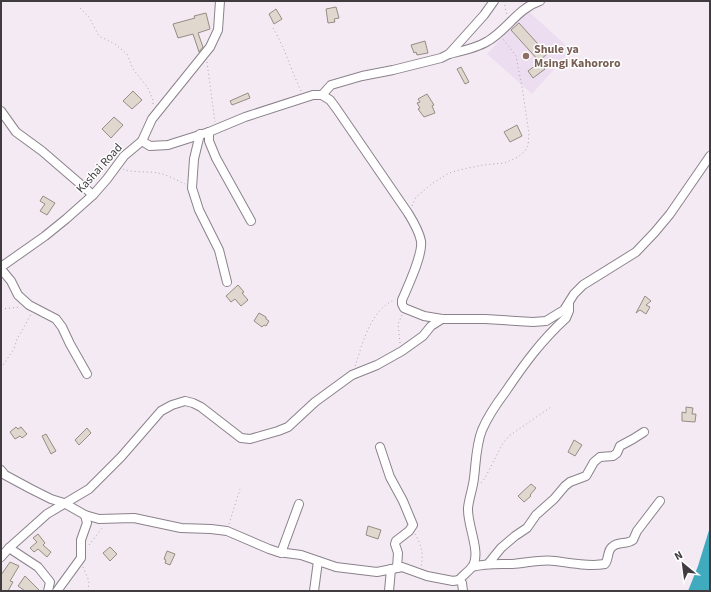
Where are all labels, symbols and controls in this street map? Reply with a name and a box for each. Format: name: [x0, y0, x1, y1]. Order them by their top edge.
place label: Shule ya Msingi Kahororo: [534, 41, 621, 72]
marker: Shule ya Msingi Kahororo: [521, 51, 531, 61]
street label: Kashai Road: [72, 140, 126, 197]
north arrow: [663, 544, 703, 584]
text: N: [672, 547, 685, 564]

